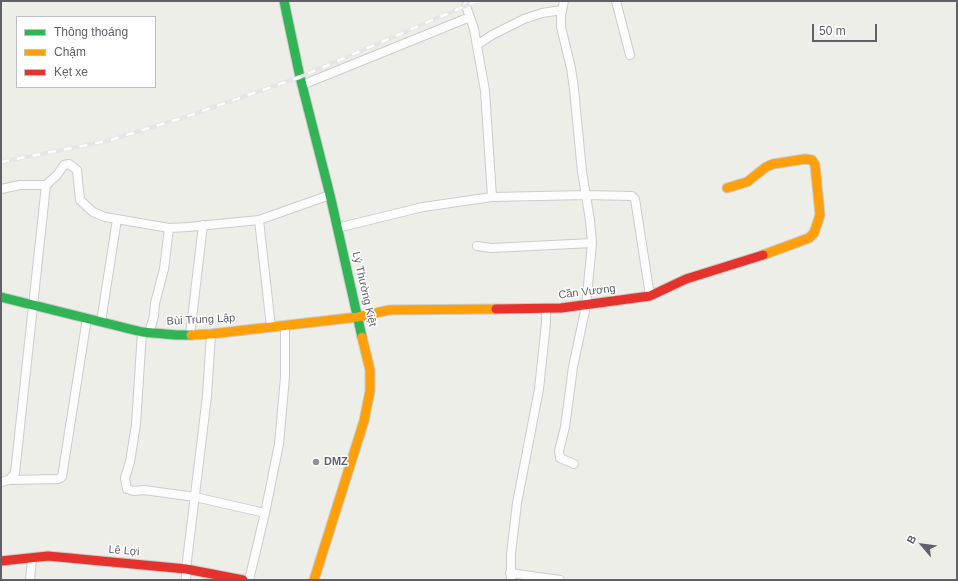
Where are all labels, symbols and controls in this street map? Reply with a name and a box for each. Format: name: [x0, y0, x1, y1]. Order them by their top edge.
legend: [16, 16, 156, 88]
scale bar: [814, 16, 879, 42]
text: 50 m: [819, 24, 846, 38]
text: Thông thoáng: [54, 25, 128, 39]
text: Chậm: [54, 45, 86, 59]
text: Kẹt xe: [54, 65, 88, 79]
street label: Lý Thường Kiệt: [349, 250, 379, 328]
street label: Cần Vương: [558, 282, 616, 302]
street label: Bùi Trung Lập: [166, 312, 236, 328]
place label: DMZ: [324, 455, 348, 469]
marker: DMZ: [311, 457, 321, 467]
north arrow: [902, 525, 942, 565]
text: B: [904, 533, 919, 546]
street label: Lê Lợi: [108, 543, 140, 559]

